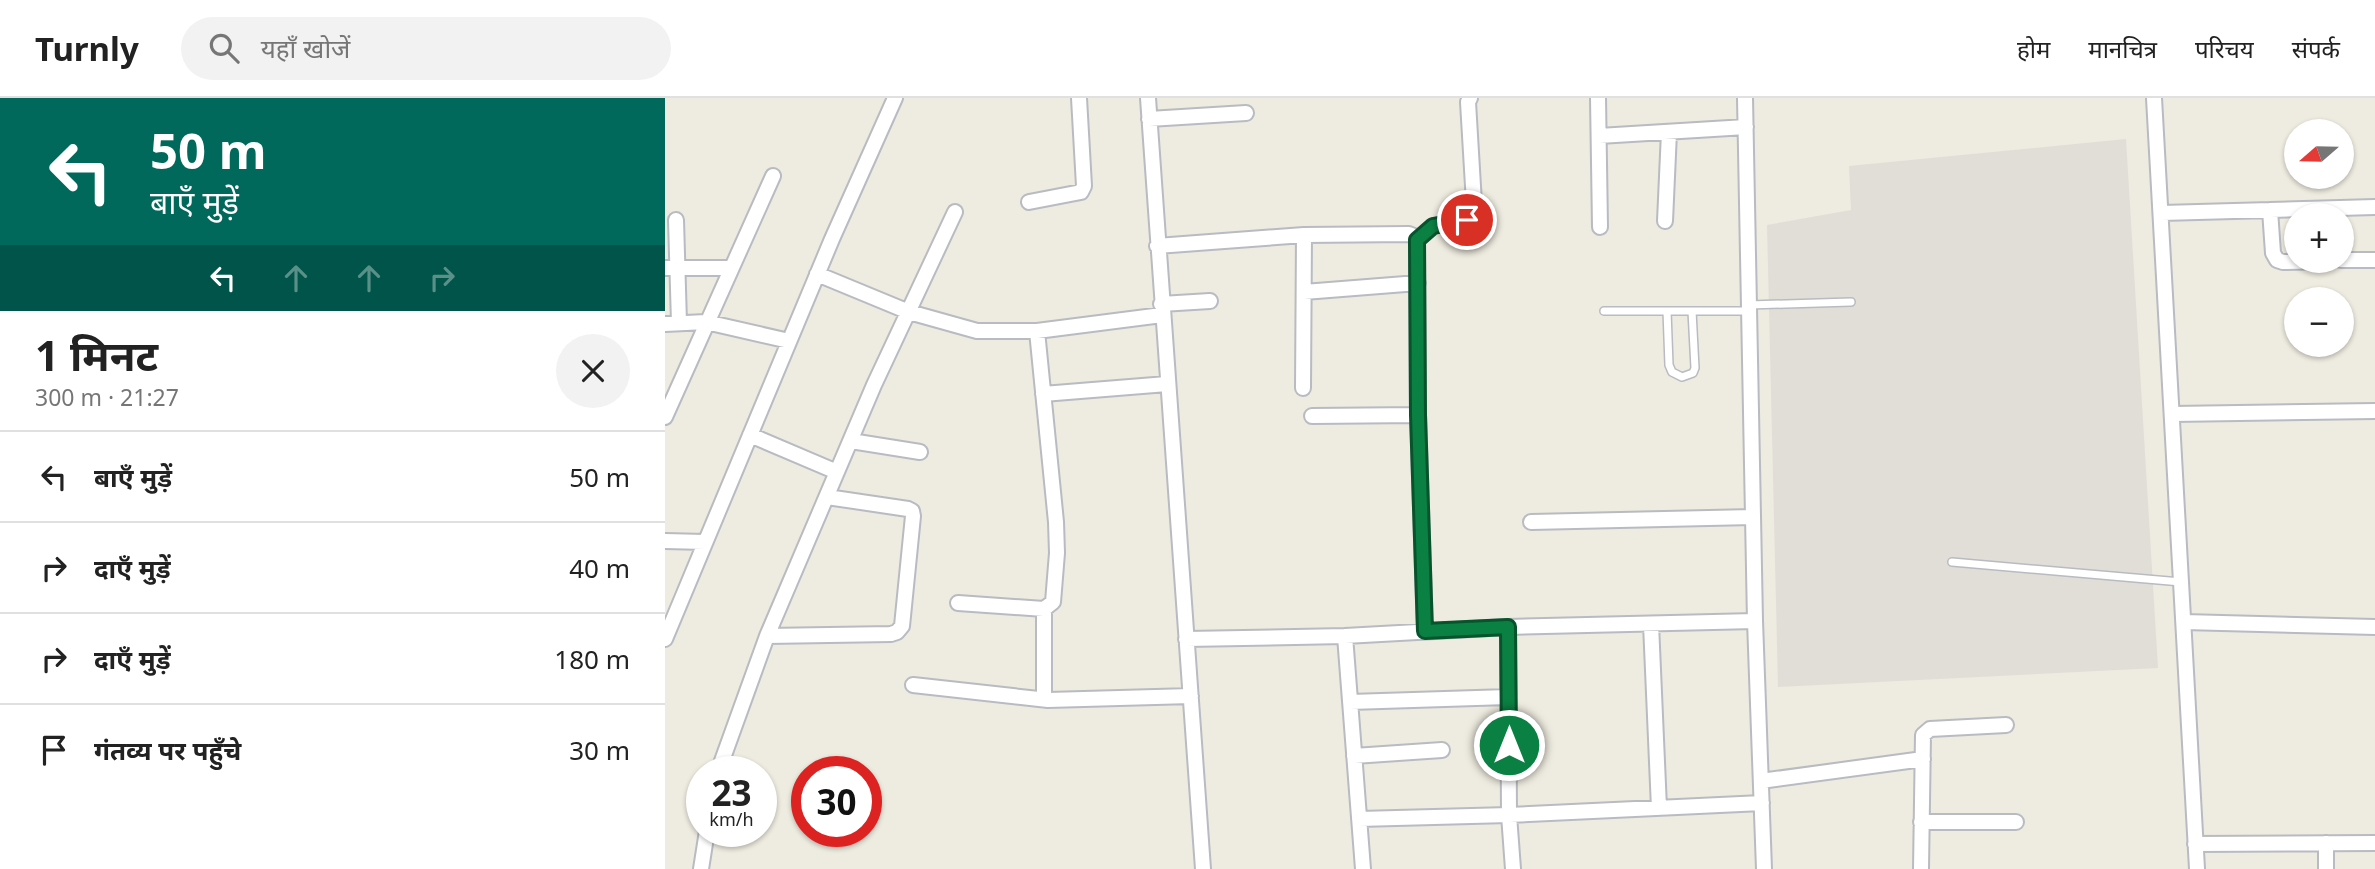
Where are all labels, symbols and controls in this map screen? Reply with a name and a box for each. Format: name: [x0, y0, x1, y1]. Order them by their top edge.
search box: [181, 17, 671, 80]
text: Turnly: [35, 26, 139, 71]
icon: search: [205, 29, 243, 67]
text: यहाँ खोजें: [261, 30, 350, 66]
text: होम: [2017, 32, 2050, 65]
text: मानचित्र: [2088, 32, 2157, 65]
text: परिचय: [2195, 32, 2254, 65]
text: संपर्क: [2292, 32, 2340, 65]
text: 50 m: [150, 117, 267, 183]
north arrow: [2284, 119, 2354, 189]
map controls: [2284, 119, 2354, 357]
icon: left: [35, 126, 126, 217]
text: बाएँ मुड़ें: [150, 180, 239, 223]
pin: [1437, 190, 1497, 250]
icon: arrive: [1448, 201, 1486, 239]
button: +: [2284, 203, 2354, 273]
icon: left: [204, 259, 242, 297]
icon: ahead: [277, 259, 315, 297]
icon: ahead: [350, 259, 388, 297]
icon: right: [423, 259, 461, 297]
button: −: [2284, 287, 2354, 357]
text: 1 मिनट: [35, 326, 158, 383]
button: close: [556, 334, 630, 408]
text: 300 m · 21:27: [35, 381, 179, 413]
icon: left: [35, 458, 73, 496]
text: बाएँ मुड़ें: [94, 459, 172, 495]
text: 50 m: [569, 459, 630, 495]
icon: right: [35, 549, 73, 587]
text: दाएँ मुड़ें: [94, 550, 171, 586]
text: 40 m: [569, 550, 630, 586]
icon: right: [35, 640, 73, 678]
text: दाएँ मुड़ें: [94, 641, 171, 677]
text: 180 m: [554, 641, 630, 677]
position arrow: [1472, 708, 1546, 782]
icon: arrive: [35, 731, 73, 769]
text: गंतव्य पर पहुँचे: [94, 732, 241, 768]
text: 30 m: [569, 732, 630, 768]
speed limit sign: 30: [791, 756, 882, 847]
text: 23: [711, 769, 752, 816]
text: km/h: [709, 807, 754, 831]

